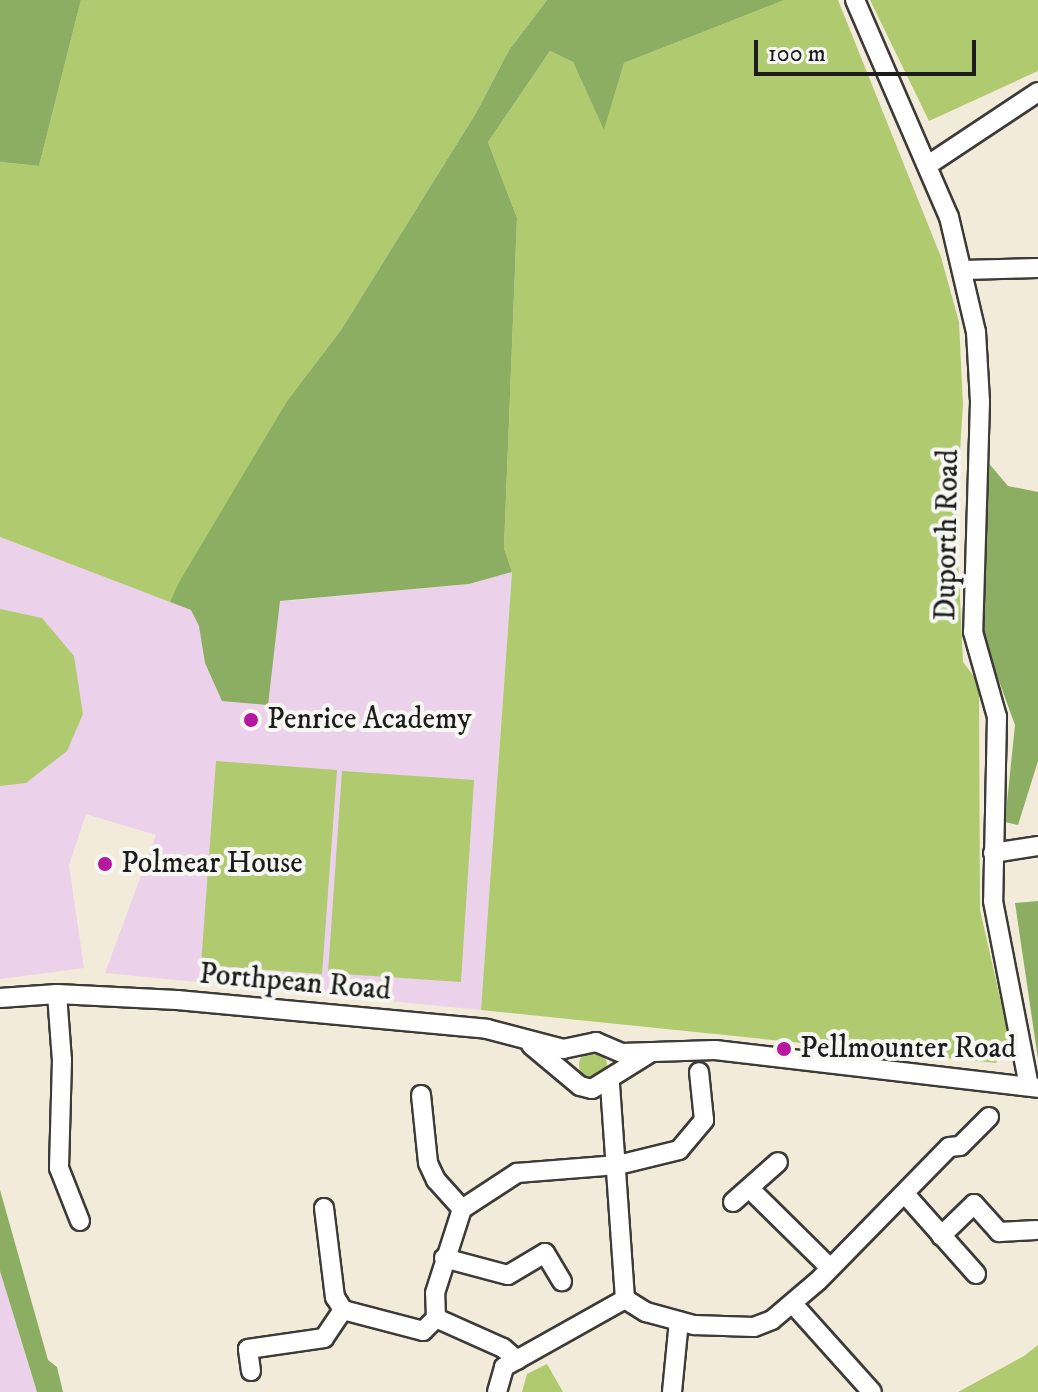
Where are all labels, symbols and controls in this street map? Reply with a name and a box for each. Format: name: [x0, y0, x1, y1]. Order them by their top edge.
scale bar: [758, 24, 980, 74]
text: 100 m: [768, 39, 826, 69]
street label: Duporth Road: [929, 449, 967, 621]
place label: Penrice Academy: [267, 702, 471, 738]
marker: Penrice Academy: [242, 711, 260, 729]
place label: Polmear House: [121, 846, 303, 882]
marker: Polmear House: [96, 855, 114, 873]
street label: Porthpean Road: [198, 957, 392, 1009]
place label: Pellmounter Road: [800, 1031, 1016, 1067]
marker: Pellmounter Road: [775, 1040, 793, 1058]

